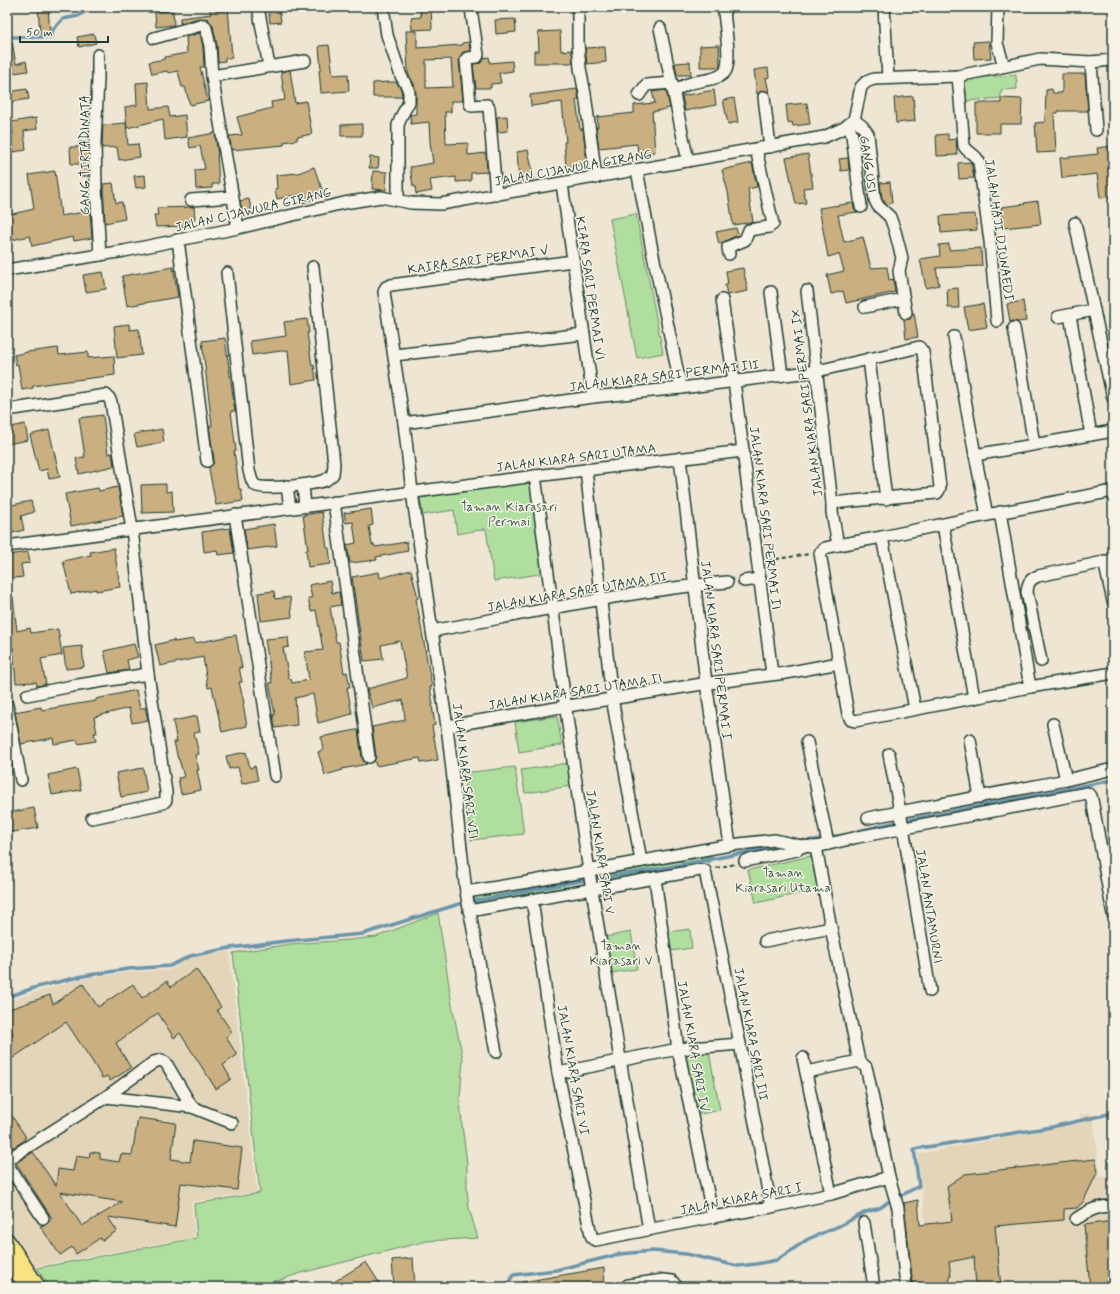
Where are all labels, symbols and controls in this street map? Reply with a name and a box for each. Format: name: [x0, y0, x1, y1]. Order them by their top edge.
scale bar: [20, 18, 108, 44]
text: 50 m: [26, 25, 53, 41]
street label: GANG TIRTADINATA: [77, 95, 94, 215]
street label: GANG USI: [855, 134, 880, 194]
street label: JALAN CIJAWURA GIRANG: [493, 146, 654, 191]
street label: JALAN HAJI DJUNAEDI: [980, 158, 1017, 303]
street label: JALAN CIJAWURA GIRANG: [174, 184, 333, 237]
street label: KIARA SARI PERMAI VI: [571, 215, 608, 361]
street label: KAIRA SARI PERMAI V: [407, 242, 550, 279]
street label: JALAN KIARA SARI PERMAI IX: [788, 308, 827, 498]
street label: JALAN KIARA SARI PERMAI III: [568, 356, 760, 397]
street label: JALAN KIARA SARI PERMAI II: [745, 426, 784, 611]
street label: JALAN KIARA SARI UTAMA: [495, 440, 657, 477]
park label: Taman Kiarasari Permai: [461, 499, 557, 531]
street label: JALAN KIARA SARI PERMAI I: [696, 560, 735, 741]
street label: JALAN KIARA SARI UTAMA III: [486, 568, 669, 617]
street label: JALAN KIARA SARI UTAMA II: [487, 670, 663, 715]
street label: JALAN KIARA SARI VII: [448, 702, 481, 840]
street label: JALAN KIARA SARI V: [581, 789, 618, 916]
street label: JALAN ANTAMURNI: [911, 848, 946, 965]
park label: Taman Kiarasari Utama: [735, 865, 831, 897]
park label: Taman Kiarasari V: [589, 938, 653, 970]
street label: JALAN KIARA SARI III: [729, 966, 772, 1103]
street label: JALAN KIARA SARI IV: [673, 979, 713, 1114]
street label: JALAN KIARA SARI VI: [553, 1003, 593, 1138]
street label: JALAN KIARA SARI I: [678, 1179, 805, 1220]

